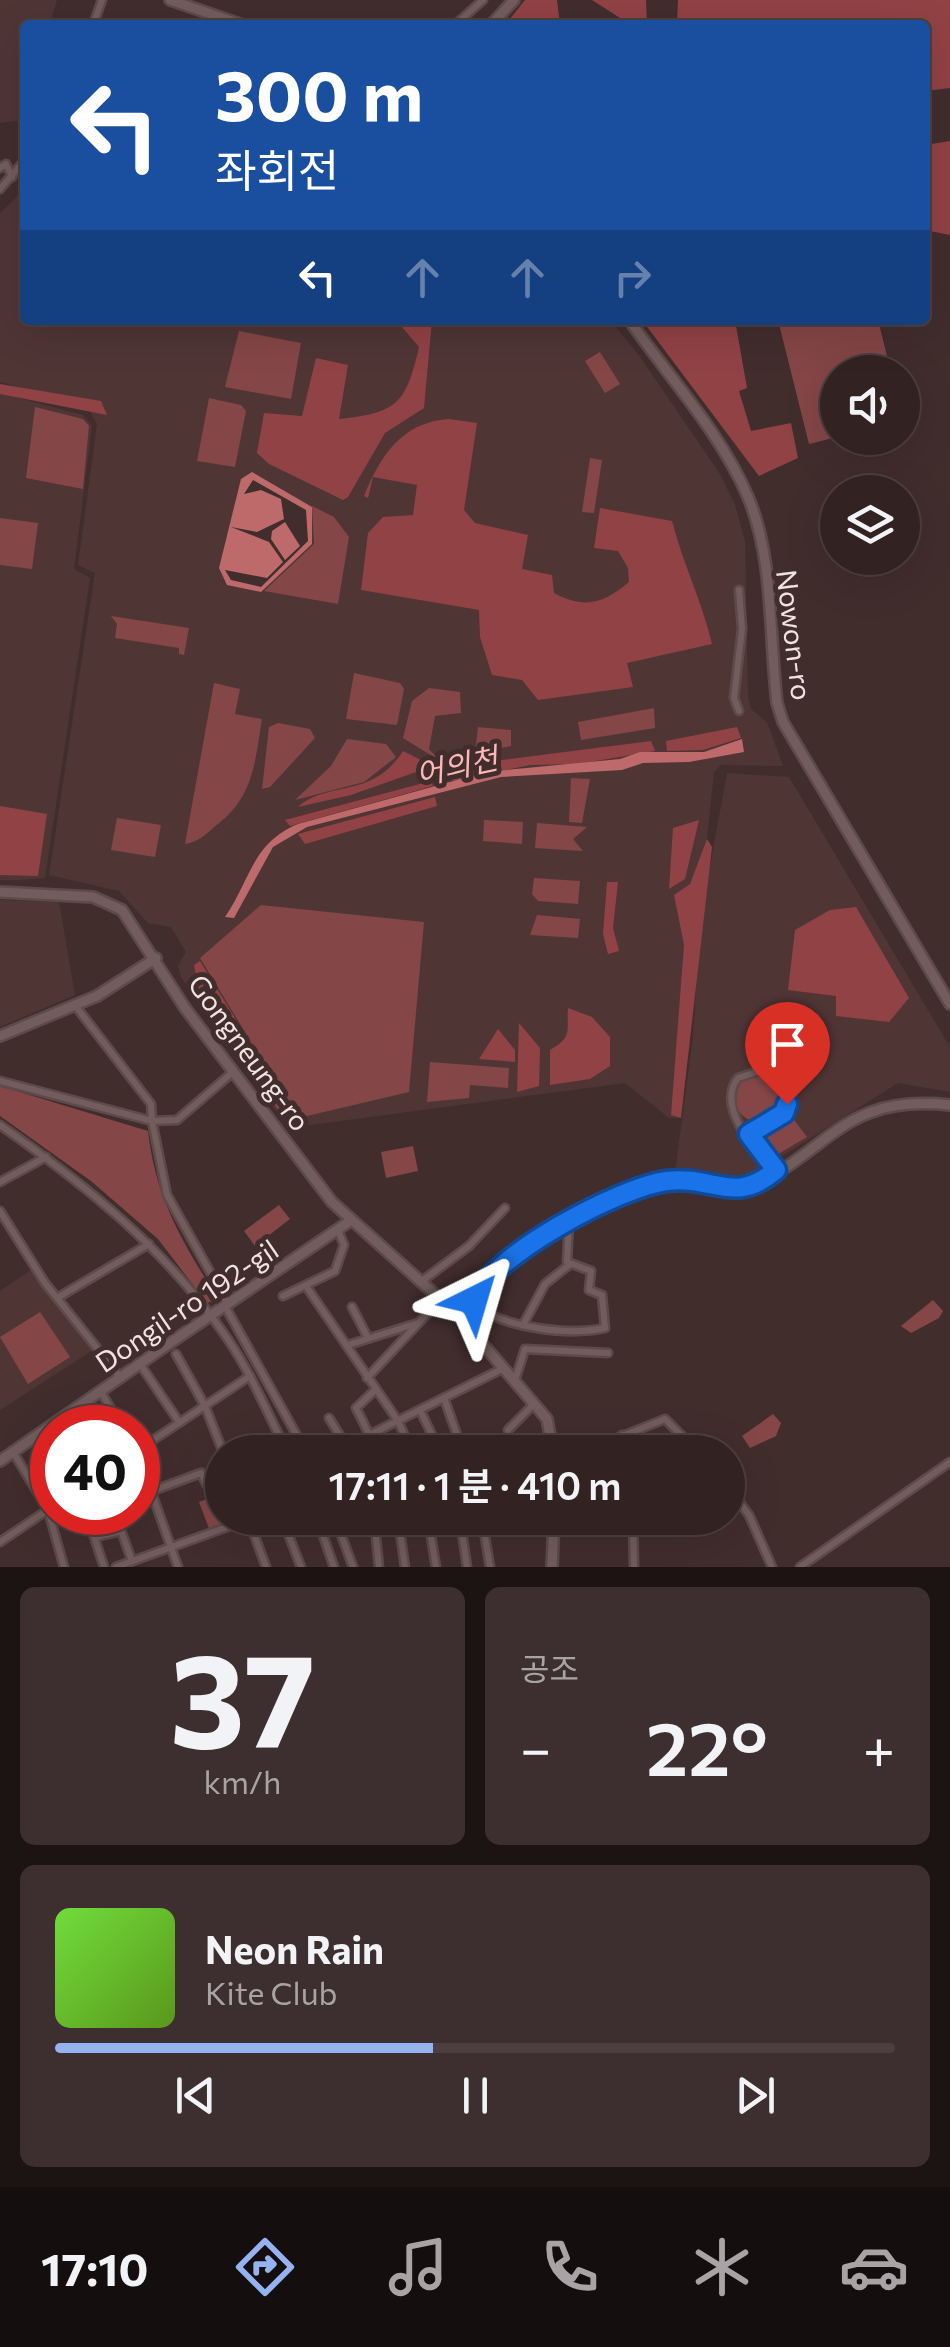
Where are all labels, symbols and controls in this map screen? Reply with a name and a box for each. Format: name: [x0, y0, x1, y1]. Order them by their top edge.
text: 300 m: [215, 50, 423, 135]
icon: left: [50, 60, 180, 190]
text: 좌회전: [215, 141, 339, 196]
icon: left: [290, 250, 345, 305]
icon: ahead: [395, 250, 450, 305]
icon: ahead: [500, 250, 555, 305]
icon: right: [605, 250, 660, 305]
map controls: [820, 355, 920, 575]
button: sound: [820, 355, 920, 455]
button: layers: [820, 475, 920, 575]
street label: Nowon-ro: [770, 568, 820, 702]
water label: 어의천: [412, 737, 504, 791]
street label: Gongneung-ro: [182, 968, 318, 1137]
pin: [745, 1002, 830, 1105]
icon: arrive: [760, 1017, 815, 1072]
street label: Dongil-ro 192-gil: [89, 1231, 284, 1379]
position arrow: [422, 1248, 526, 1352]
speed limit sign: 40: [30, 1405, 160, 1535]
text: 17:11 · 1 분 · 410 m: [329, 1461, 621, 1508]
text: 37: [170, 1616, 315, 1775]
text: 공조: [520, 1648, 579, 1688]
text: 22°: [646, 1700, 768, 1791]
text: −: [520, 1713, 551, 1780]
text: +: [863, 1713, 895, 1780]
text: km/h: [204, 1761, 281, 1801]
text: Neon Rain: [205, 1925, 384, 1972]
text: Kite Club: [205, 1972, 337, 2012]
icon: previous: [168, 2068, 223, 2123]
icon: pause: [448, 2068, 503, 2123]
icon: next: [728, 2068, 783, 2123]
icon: directions: [230, 2232, 300, 2302]
icon: music: [383, 2232, 453, 2302]
icon: phone: [535, 2232, 605, 2302]
icon: climate: [687, 2232, 757, 2302]
icon: car: [839, 2232, 909, 2302]
text: 17:10: [41, 2240, 148, 2295]

